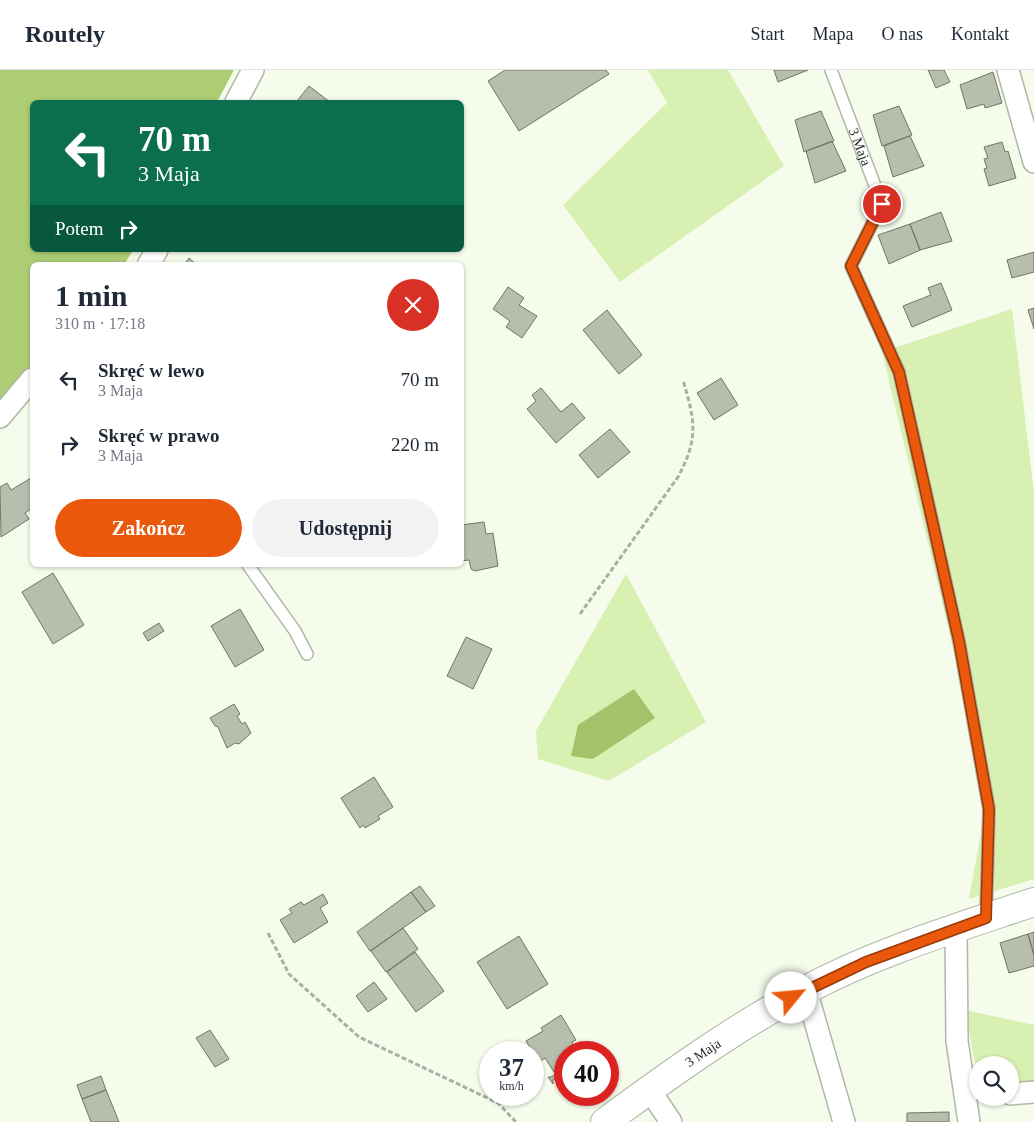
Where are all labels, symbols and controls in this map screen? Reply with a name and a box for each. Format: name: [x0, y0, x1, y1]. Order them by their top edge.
text: Routely: [25, 21, 105, 47]
text: Start: [751, 24, 785, 44]
text: Mapa: [813, 24, 854, 44]
text: O nas: [882, 24, 923, 44]
text: Kontakt: [951, 24, 1009, 44]
icon: left: [55, 120, 120, 185]
text: 70 m: [138, 120, 211, 159]
street label: 3 Maja: [846, 126, 874, 168]
text: 3 Maja: [138, 161, 200, 186]
pin: [861, 183, 903, 225]
icon: arrive: [868, 190, 896, 218]
icon: right: [114, 215, 142, 243]
text: Potem: [55, 218, 104, 239]
text: 1 min: [55, 279, 128, 312]
button: close: [387, 279, 439, 331]
text: 310 m · 17:18: [55, 315, 145, 332]
text: Skręć w lewo: [98, 360, 205, 381]
icon: left: [55, 366, 83, 394]
text: 70 m: [400, 369, 439, 390]
text: 3 Maja: [98, 382, 143, 399]
text: Skręć w prawo: [98, 425, 219, 446]
icon: right: [55, 431, 83, 459]
text: 220 m: [391, 434, 439, 455]
text: 3 Maja: [98, 447, 143, 464]
button: Zakończ: [55, 499, 242, 557]
button: Udostępnij: [252, 499, 439, 557]
position arrow: [764, 971, 816, 1023]
street label: 3 Maja: [682, 1035, 724, 1070]
speed limit sign: 40: [554, 1041, 619, 1106]
text: 37: [499, 1054, 524, 1081]
map controls: [969, 1056, 1019, 1106]
button: search: [969, 1056, 1019, 1106]
text: km/h: [499, 1079, 524, 1093]

